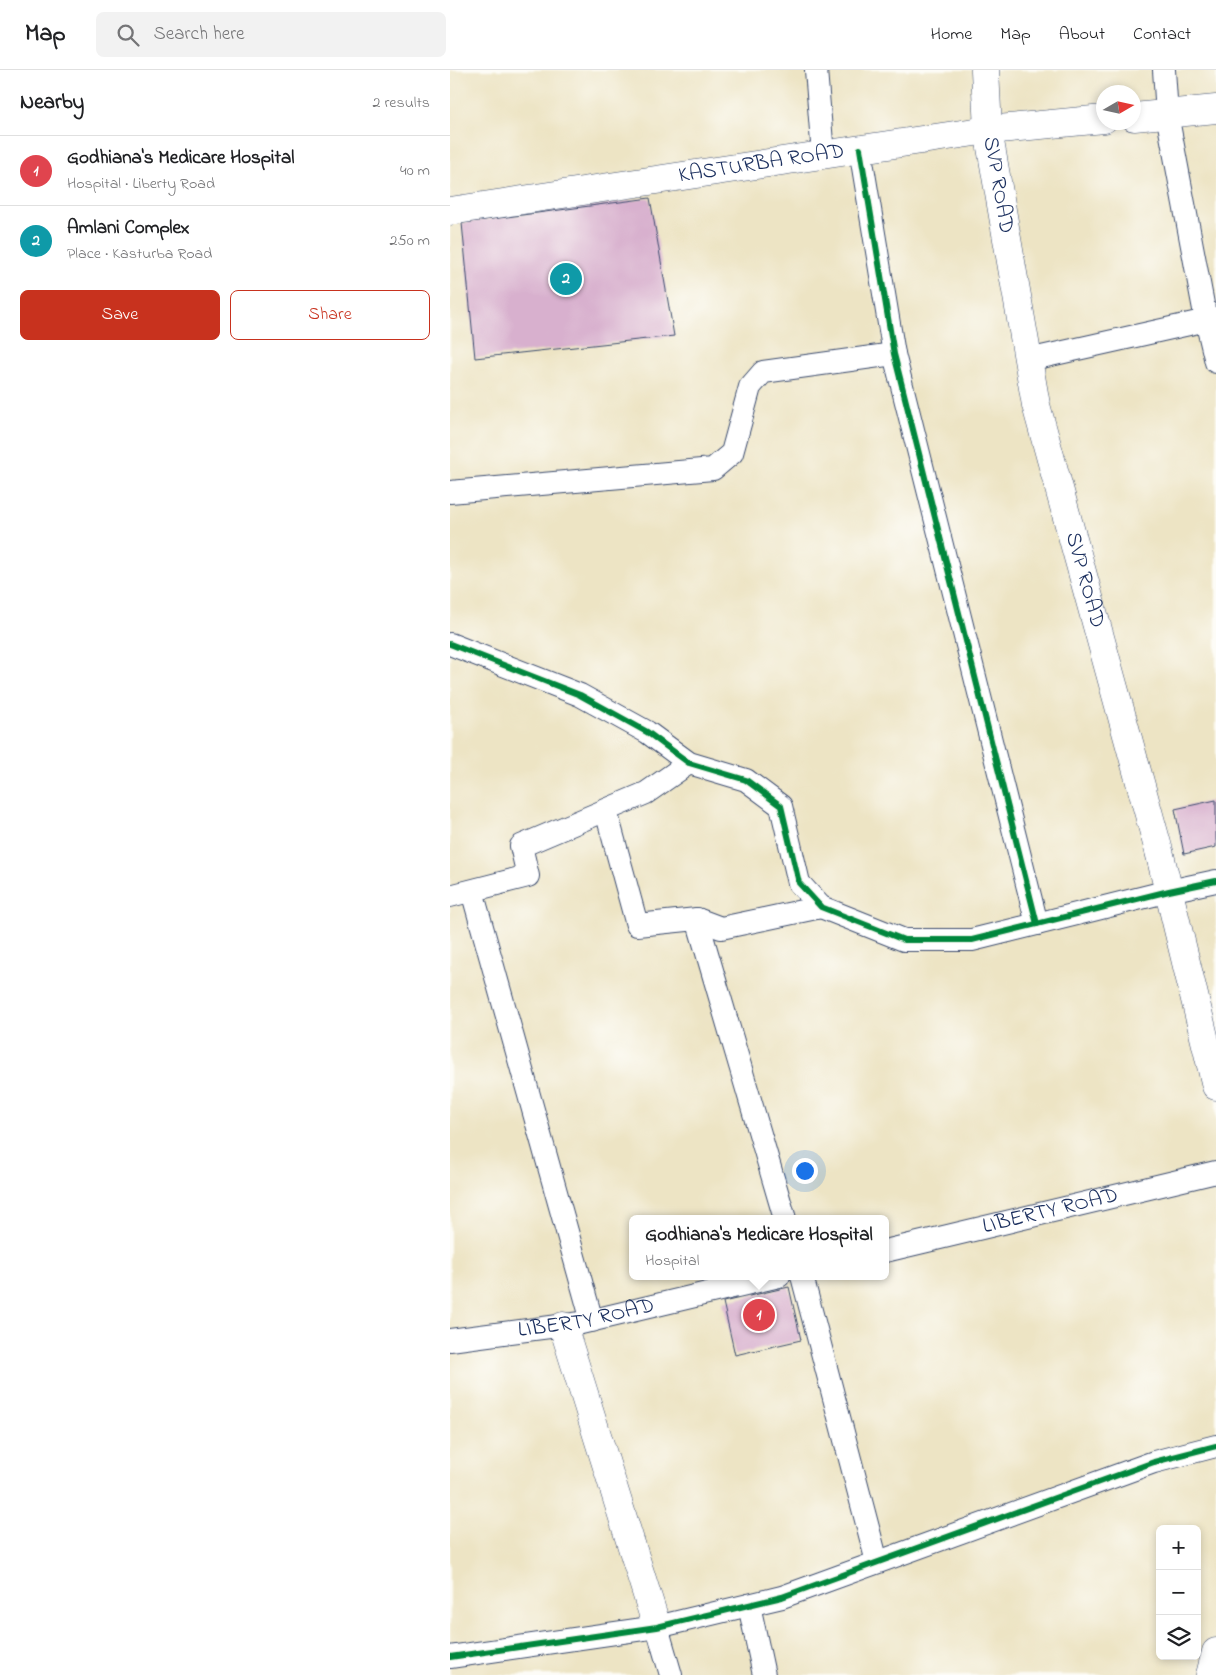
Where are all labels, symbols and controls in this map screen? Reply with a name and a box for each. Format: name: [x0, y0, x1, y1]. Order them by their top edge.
search box: [96, 12, 446, 57]
text: Map: [25, 17, 66, 52]
icon: search: [114, 21, 142, 49]
text: Search here: [154, 21, 245, 48]
text: Home: [931, 22, 972, 48]
text: Map: [1000, 22, 1031, 48]
text: About: [1059, 22, 1105, 48]
text: Contact: [1133, 22, 1191, 48]
north arrow: [1096, 85, 1141, 130]
text: Nearby: [20, 88, 84, 118]
text: 2 results: [372, 91, 430, 115]
street label: SVP ROAD: [973, 134, 1022, 236]
street label: KASTURBA ROAD: [676, 136, 847, 192]
text: Godhiana's Medicare Hospital: [67, 145, 294, 172]
text: 1: [33, 159, 39, 183]
text: 40 m: [400, 159, 430, 183]
text: Hospital · Liberty Road: [67, 172, 215, 196]
text: Amlani Complex: [67, 215, 189, 242]
text: 2: [32, 229, 40, 253]
text: 250 m: [390, 229, 430, 253]
text: Place · Kasturba Road: [67, 242, 212, 266]
pin: 2: [550, 260, 582, 298]
button: Save: [20, 290, 220, 340]
button: Share: [230, 290, 430, 340]
street label: SVP ROAD: [1056, 529, 1113, 632]
your location: [792, 1158, 818, 1184]
street label: LIBERTY ROAD: [979, 1180, 1121, 1243]
popup: [629, 1215, 889, 1280]
text: Godhiana's Medicare Hospital: [645, 1222, 873, 1249]
text: Hospital: [645, 1249, 699, 1273]
street label: LIBERTY ROAD: [516, 1290, 658, 1347]
pin: 1: [743, 1296, 775, 1334]
map controls: [1156, 1525, 1201, 1660]
button: +: [1156, 1525, 1201, 1570]
button: −: [1156, 1570, 1201, 1615]
button: layers: [1156, 1615, 1201, 1660]

